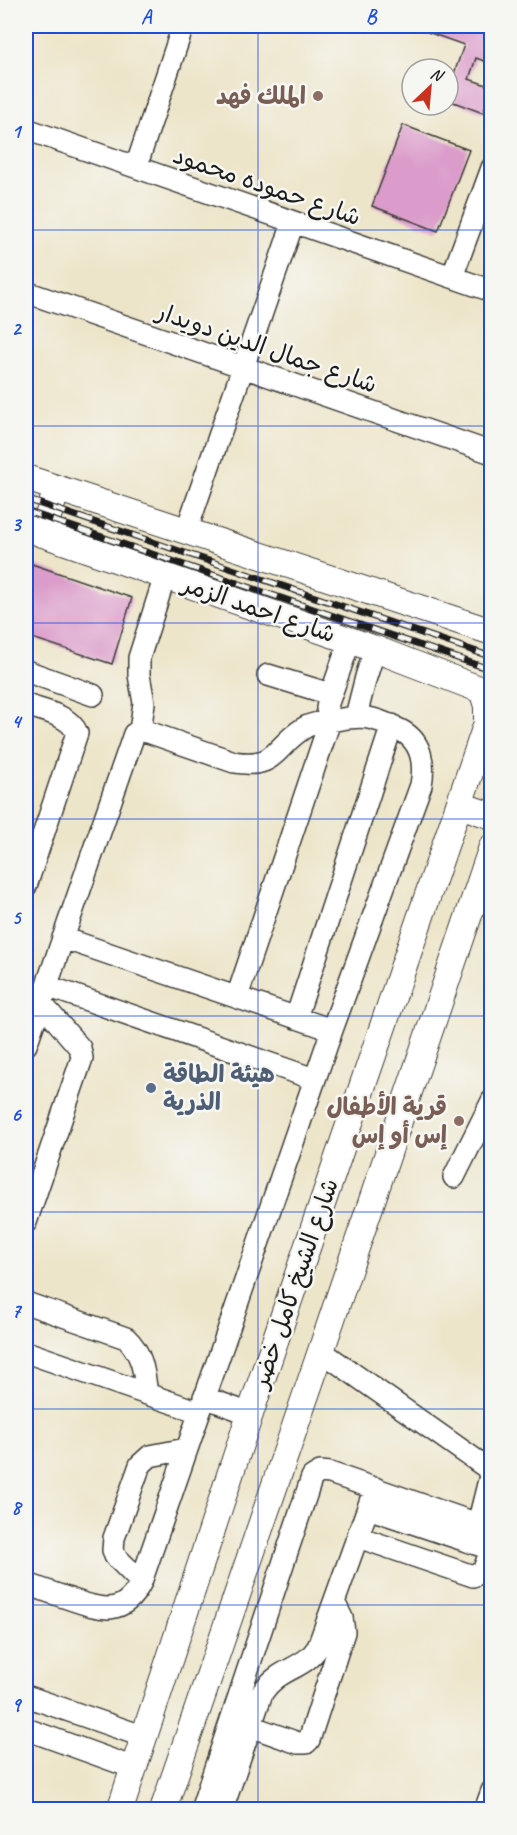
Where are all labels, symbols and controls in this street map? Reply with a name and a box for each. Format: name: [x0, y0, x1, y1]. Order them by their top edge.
text: A: [141, 4, 153, 29]
text: B: [366, 4, 378, 29]
north arrow: [400, 57, 460, 117]
text: N: [427, 63, 448, 87]
place label: الملك فهد: [216, 81, 306, 111]
marker: الملك فهد: [311, 89, 325, 103]
text: 1: [12, 119, 23, 144]
street label: شارع حموده محمود: [169, 140, 365, 234]
street label: شارع جمال الدين دويدار: [150, 296, 381, 402]
text: 2: [12, 316, 23, 341]
text: 3: [12, 512, 23, 537]
street label: شارع احمد الزمر: [176, 568, 339, 651]
text: 4: [12, 709, 24, 734]
text: 5: [12, 905, 23, 930]
place label: هيئة الطاقة الذرية: [163, 1059, 275, 1117]
marker: هيئة الطاقة الذرية: [144, 1081, 158, 1095]
place label: قرية الأطفال إس أو إس: [326, 1090, 447, 1150]
text: 6: [11, 1102, 22, 1127]
marker: قرية الأطفال إس أو إس: [452, 1114, 466, 1128]
street label: شارع الشيخ كامل خضر: [244, 1174, 347, 1394]
text: 7: [12, 1298, 23, 1323]
text: 8: [12, 1495, 24, 1520]
text: 9: [12, 1692, 23, 1717]

